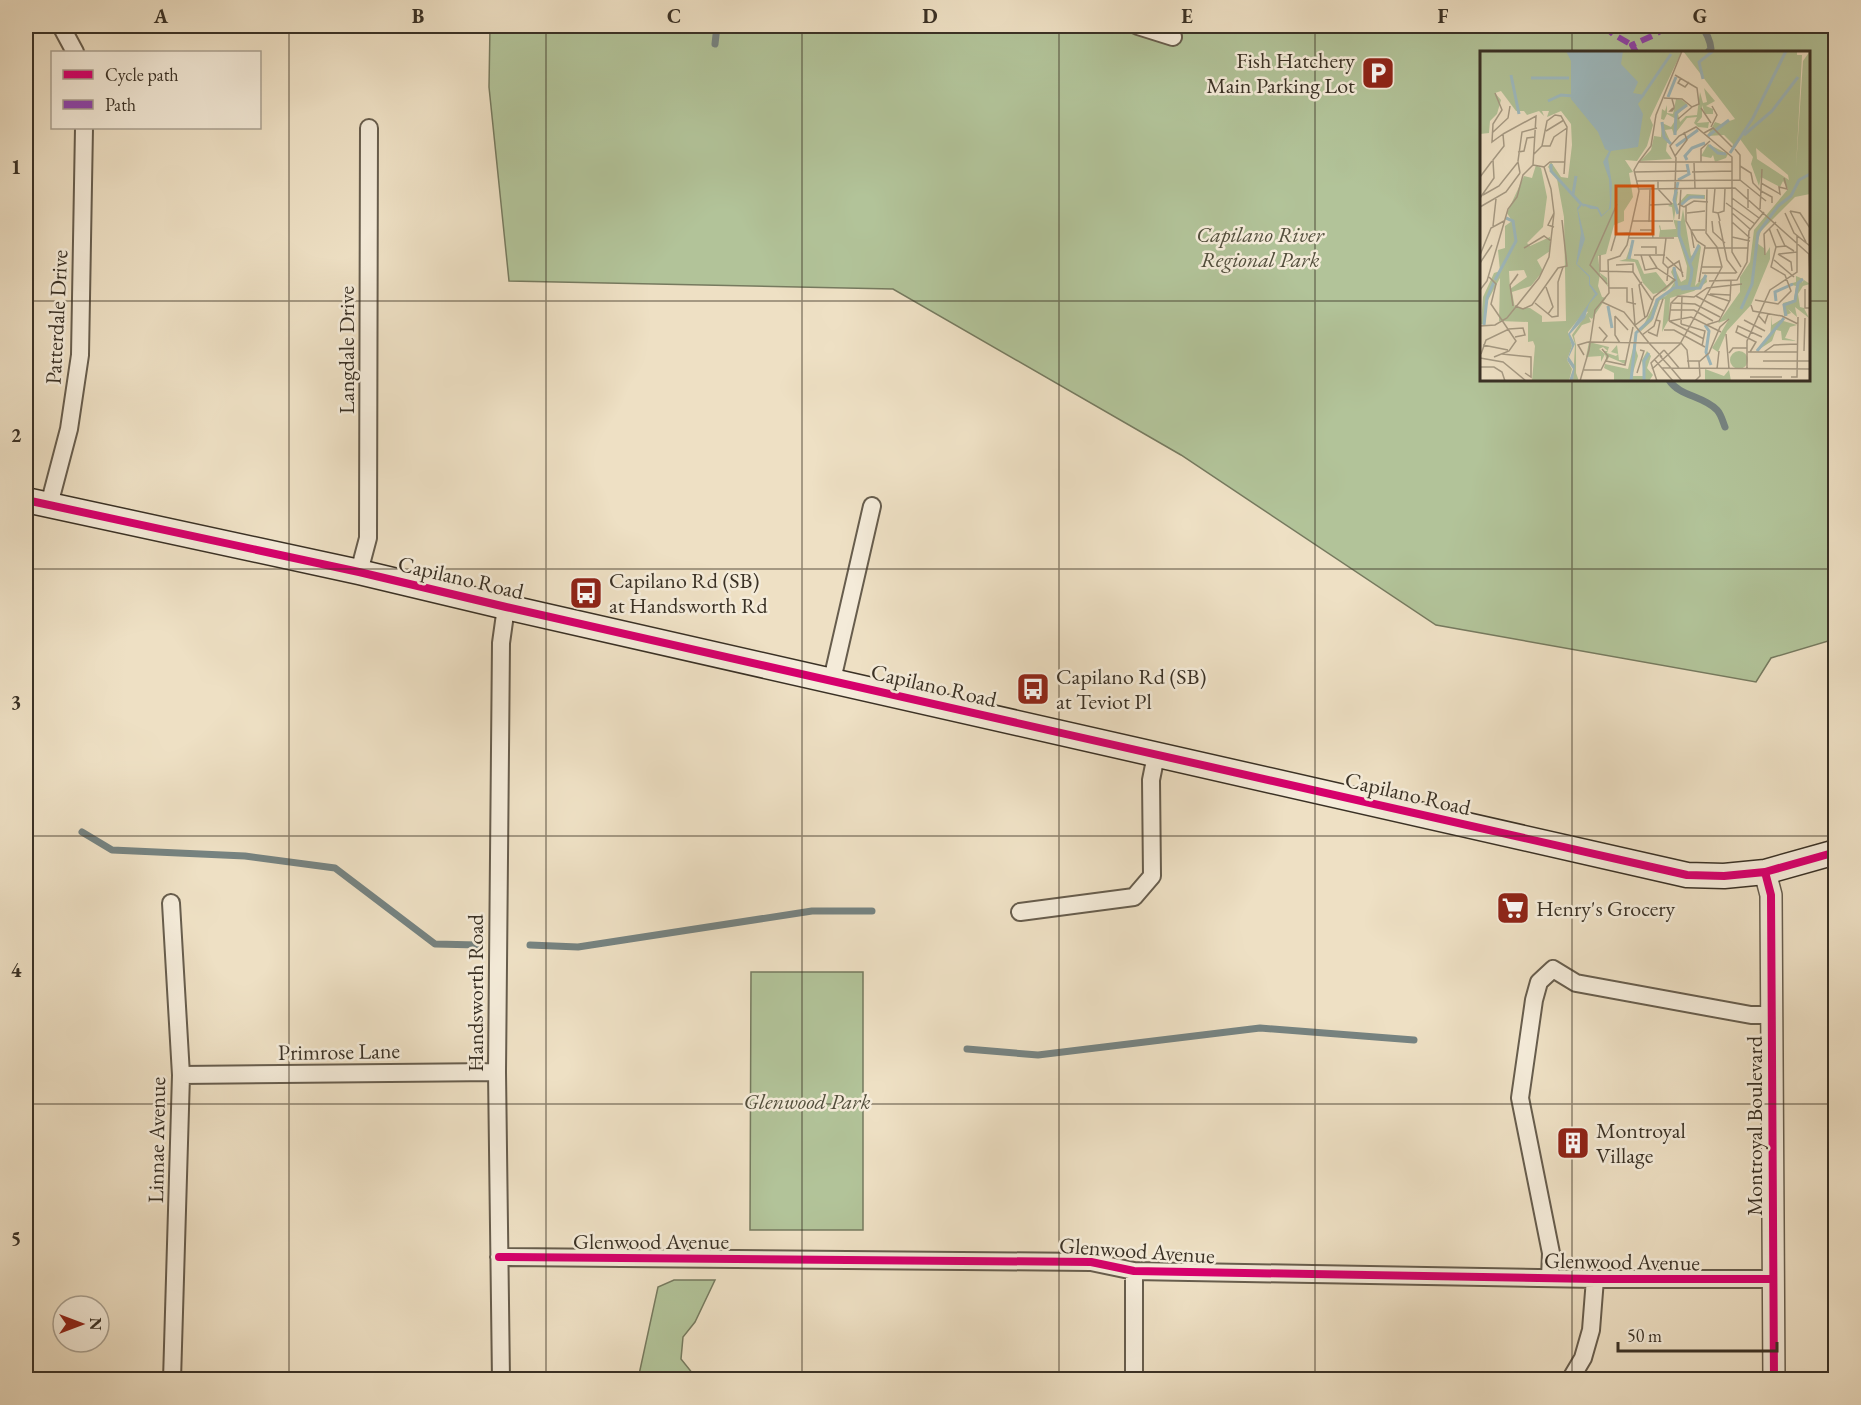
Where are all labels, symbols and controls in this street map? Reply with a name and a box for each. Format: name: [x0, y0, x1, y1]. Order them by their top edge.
text: A: [153, 3, 169, 29]
text: B: [412, 3, 424, 29]
text: C: [667, 3, 681, 29]
text: D: [922, 3, 938, 29]
text: E: [1181, 3, 1193, 29]
text: F: [1438, 3, 1449, 29]
text: G: [1693, 3, 1707, 29]
place label: Fish Hatchery Main Parking Lot: [1206, 46, 1355, 100]
legend: [51, 51, 261, 129]
inset map: [1480, 51, 1810, 381]
parking icon: Fish Hatchery Main Parking Lot: [1360, 55, 1396, 91]
text: Cycle path: [105, 63, 179, 86]
text: Path: [105, 93, 136, 116]
text: 1: [11, 154, 21, 180]
park label: Capilano River Regional Park: [1196, 220, 1325, 274]
street label: Patterdale Drive: [38, 249, 75, 385]
street label: Langdale Drive: [332, 286, 361, 414]
text: 2: [11, 422, 22, 448]
street label: Capilano Road: [395, 549, 527, 606]
place label: Capilano Rd (SB) at Handsworth Rd: [609, 566, 769, 620]
bus stop icon: Capilano Rd (SB) at Handsworth Rd: [568, 575, 604, 611]
street label: Capilano Road: [868, 657, 1000, 714]
place label: Capilano Rd (SB) at Teviot Pl: [1056, 662, 1206, 716]
bus stop icon: Capilano Rd (SB) at Teviot Pl: [1015, 671, 1051, 707]
text: 3: [11, 689, 21, 715]
street label: Capilano Road: [1342, 765, 1474, 822]
supermarket icon: Henry's Grocery: [1495, 890, 1531, 926]
place label: Henry's Grocery: [1536, 894, 1676, 923]
street label: Handsworth Road: [461, 913, 490, 1072]
text: 4: [11, 957, 22, 983]
street label: Montroyal Boulevard: [1740, 1035, 1769, 1216]
street label: Primrose Lane: [278, 1036, 401, 1067]
street label: Linnae Avenue: [141, 1076, 172, 1203]
park label: Glenwood Park: [744, 1087, 870, 1116]
place label: Montroyal Village: [1596, 1116, 1686, 1170]
building icon: Montroyal Village: [1555, 1125, 1591, 1161]
text: 5: [11, 1225, 21, 1251]
street label: Glenwood Avenue: [573, 1227, 729, 1256]
street label: Glenwood Avenue: [1058, 1231, 1216, 1270]
street label: Glenwood Avenue: [1544, 1246, 1701, 1277]
north arrow: [51, 1294, 111, 1354]
scale bar: [1618, 1315, 1777, 1353]
text: N: [85, 1318, 106, 1331]
text: 50 m: [1627, 1324, 1662, 1347]

